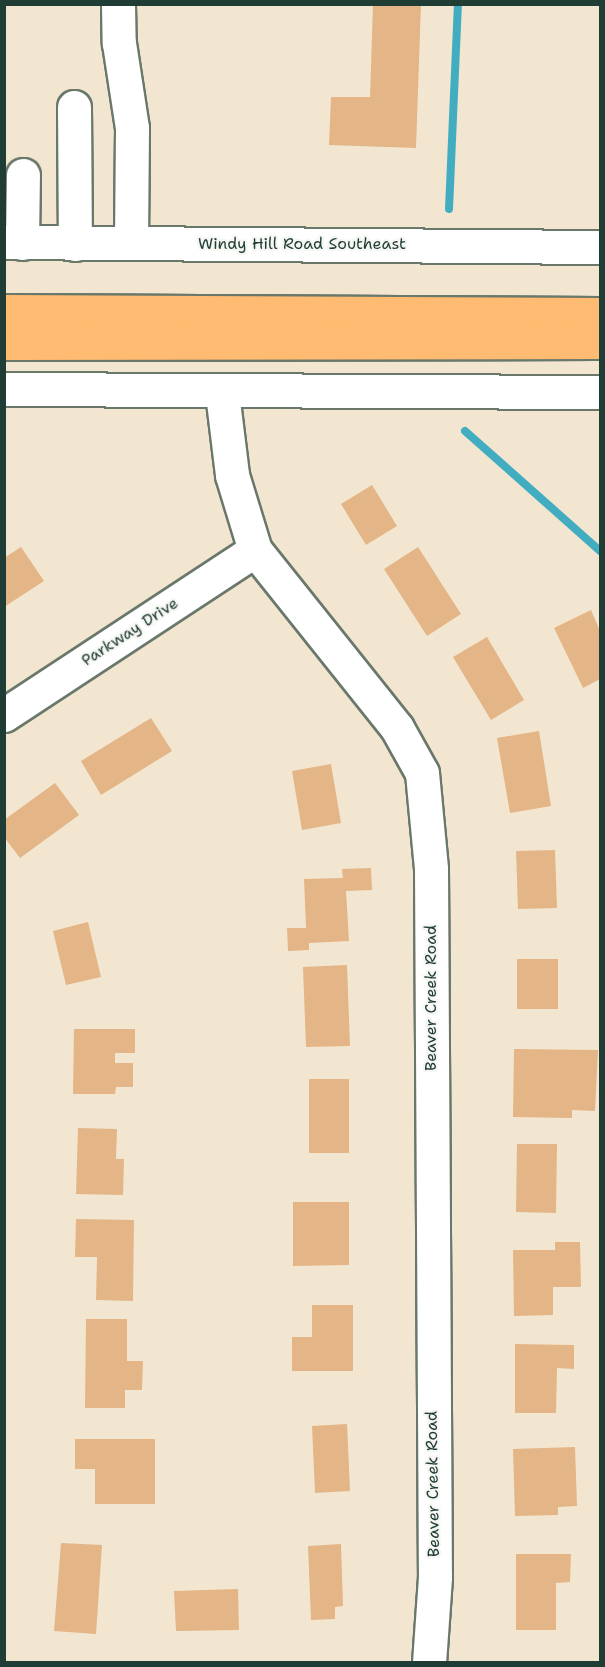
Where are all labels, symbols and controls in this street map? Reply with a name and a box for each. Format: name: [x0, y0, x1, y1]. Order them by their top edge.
street label: Windy Hill Road Southeast: [198, 234, 406, 254]
street label: Parkway Drive: [78, 594, 182, 670]
street label: Beaver Creek Road: [421, 925, 441, 1071]
street label: Beaver Creek Road: [422, 1411, 444, 1557]

